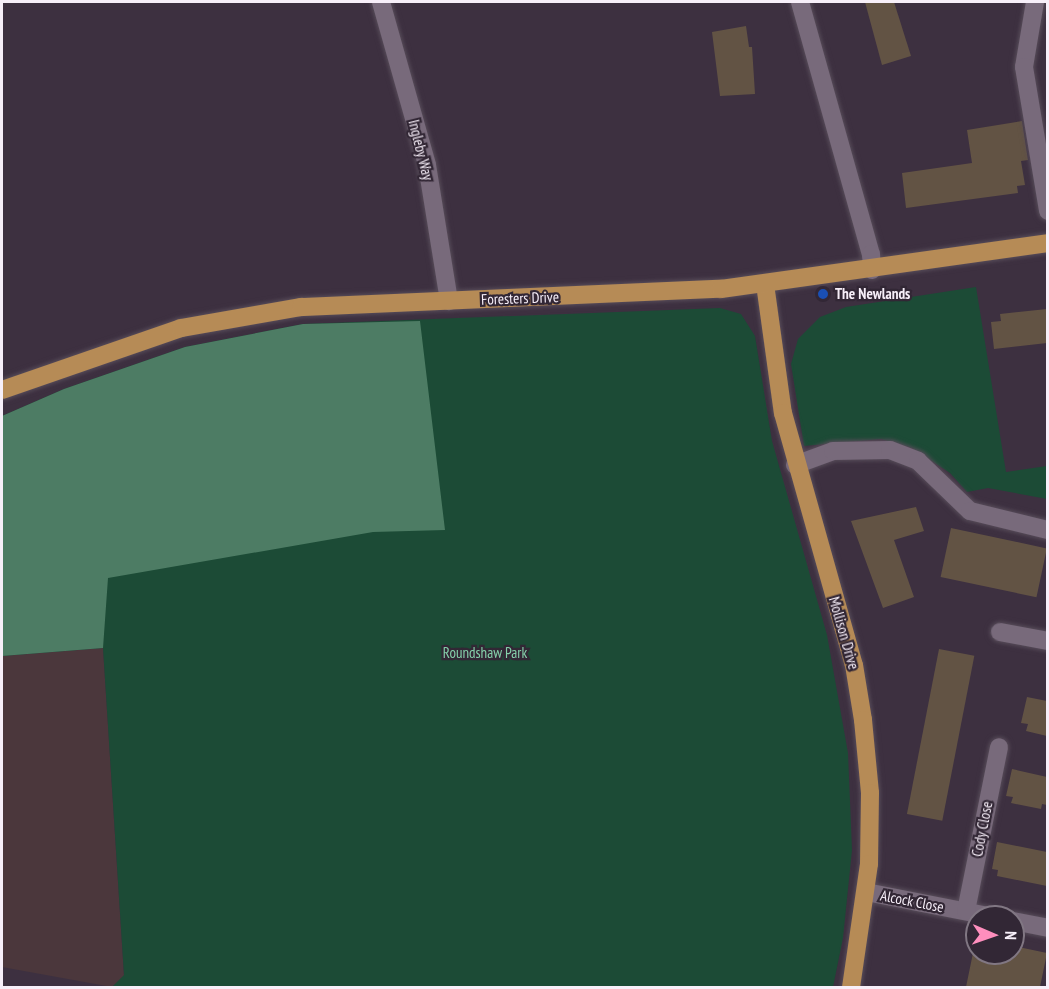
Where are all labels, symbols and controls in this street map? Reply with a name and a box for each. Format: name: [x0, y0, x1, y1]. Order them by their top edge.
street label: Ingleby Way: [405, 117, 437, 183]
place label: The Newlands: [835, 285, 910, 303]
marker: The Newlands: [816, 287, 830, 301]
street label: Foresters Drive: [481, 288, 559, 308]
street label: Mollison Drive: [825, 595, 863, 671]
park label: Roundshaw Park: [443, 644, 527, 662]
street label: Cody Close: [968, 800, 996, 858]
street label: Alcock Close: [879, 886, 945, 916]
north arrow: [965, 905, 1025, 965]
text: N: [1001, 931, 1021, 940]

